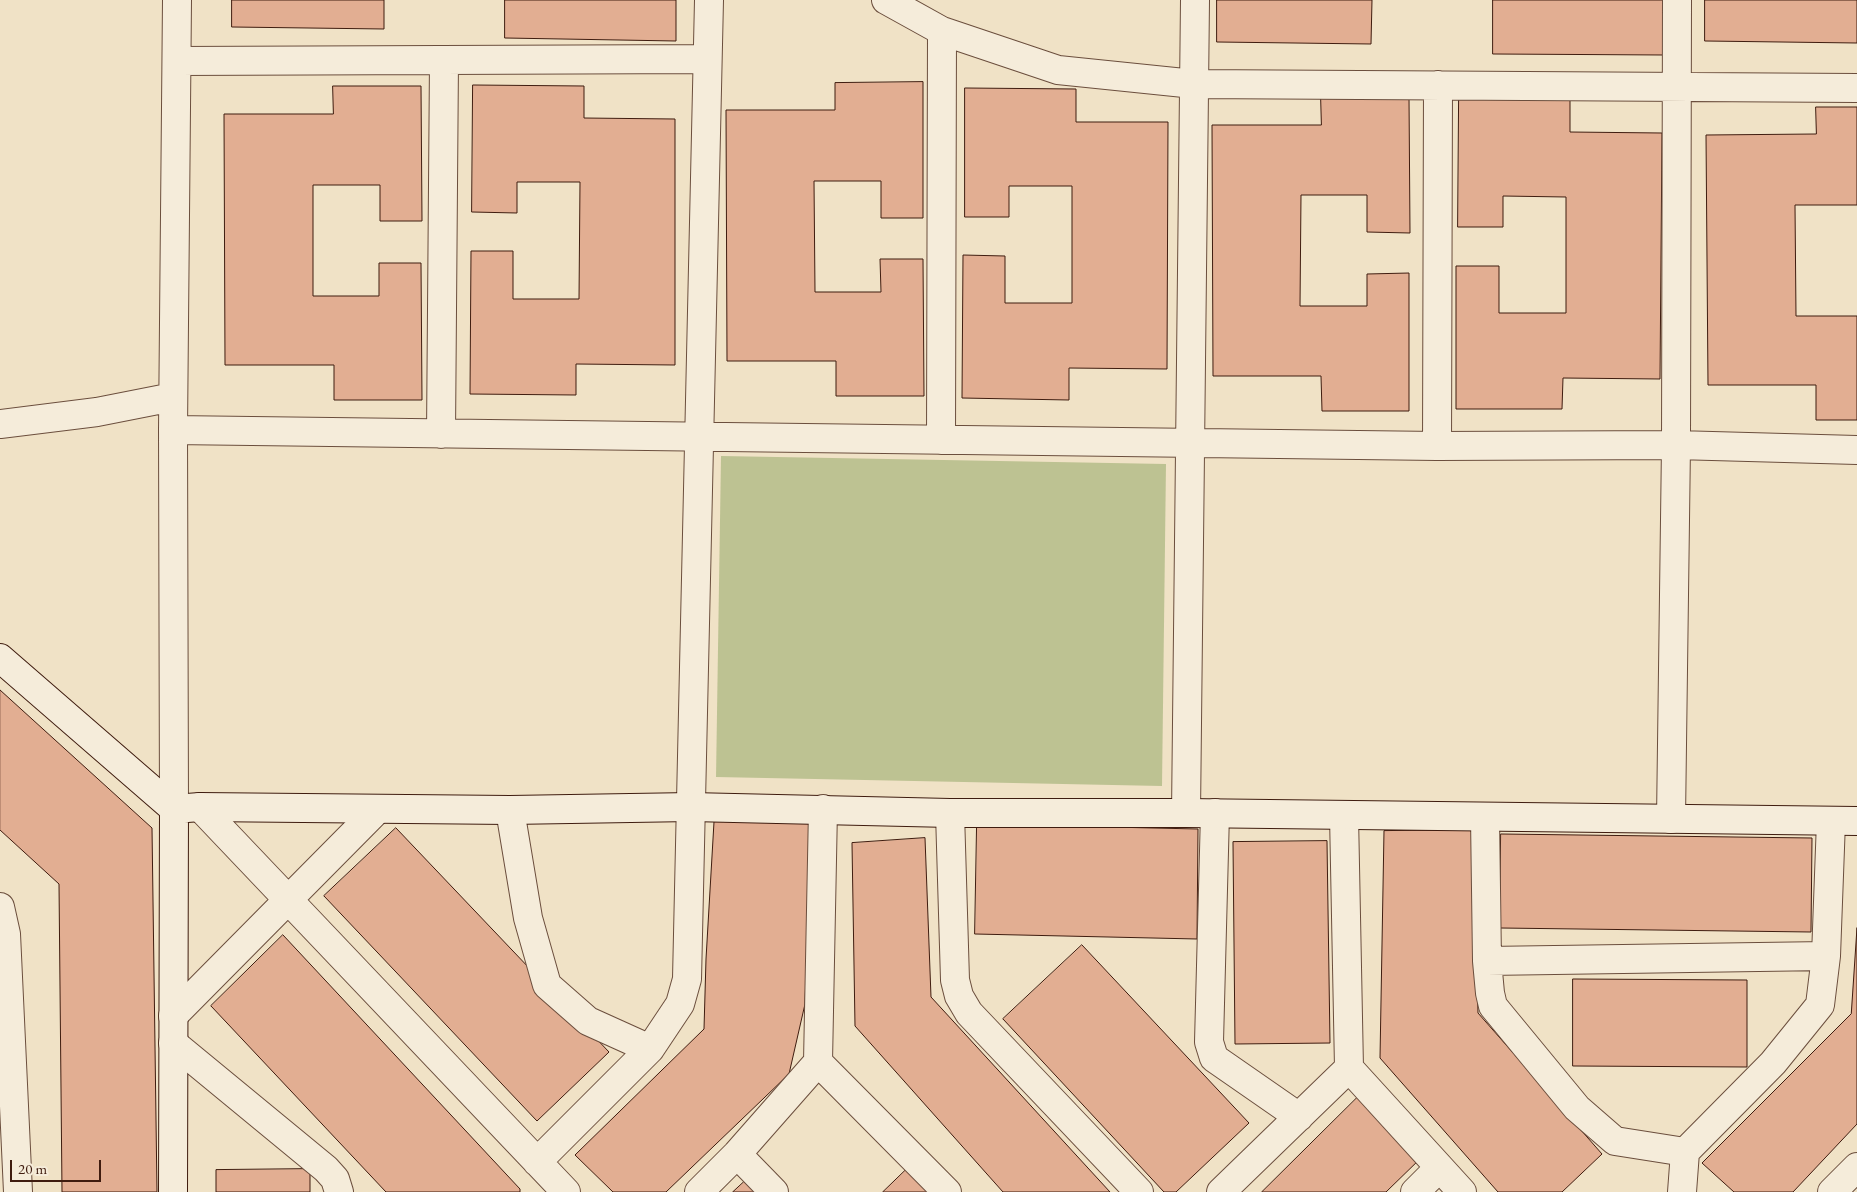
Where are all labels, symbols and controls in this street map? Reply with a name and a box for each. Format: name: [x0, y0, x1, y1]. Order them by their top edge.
scale bar: [12, 1150, 104, 1182]
text: 20 m: [18, 1159, 47, 1178]

